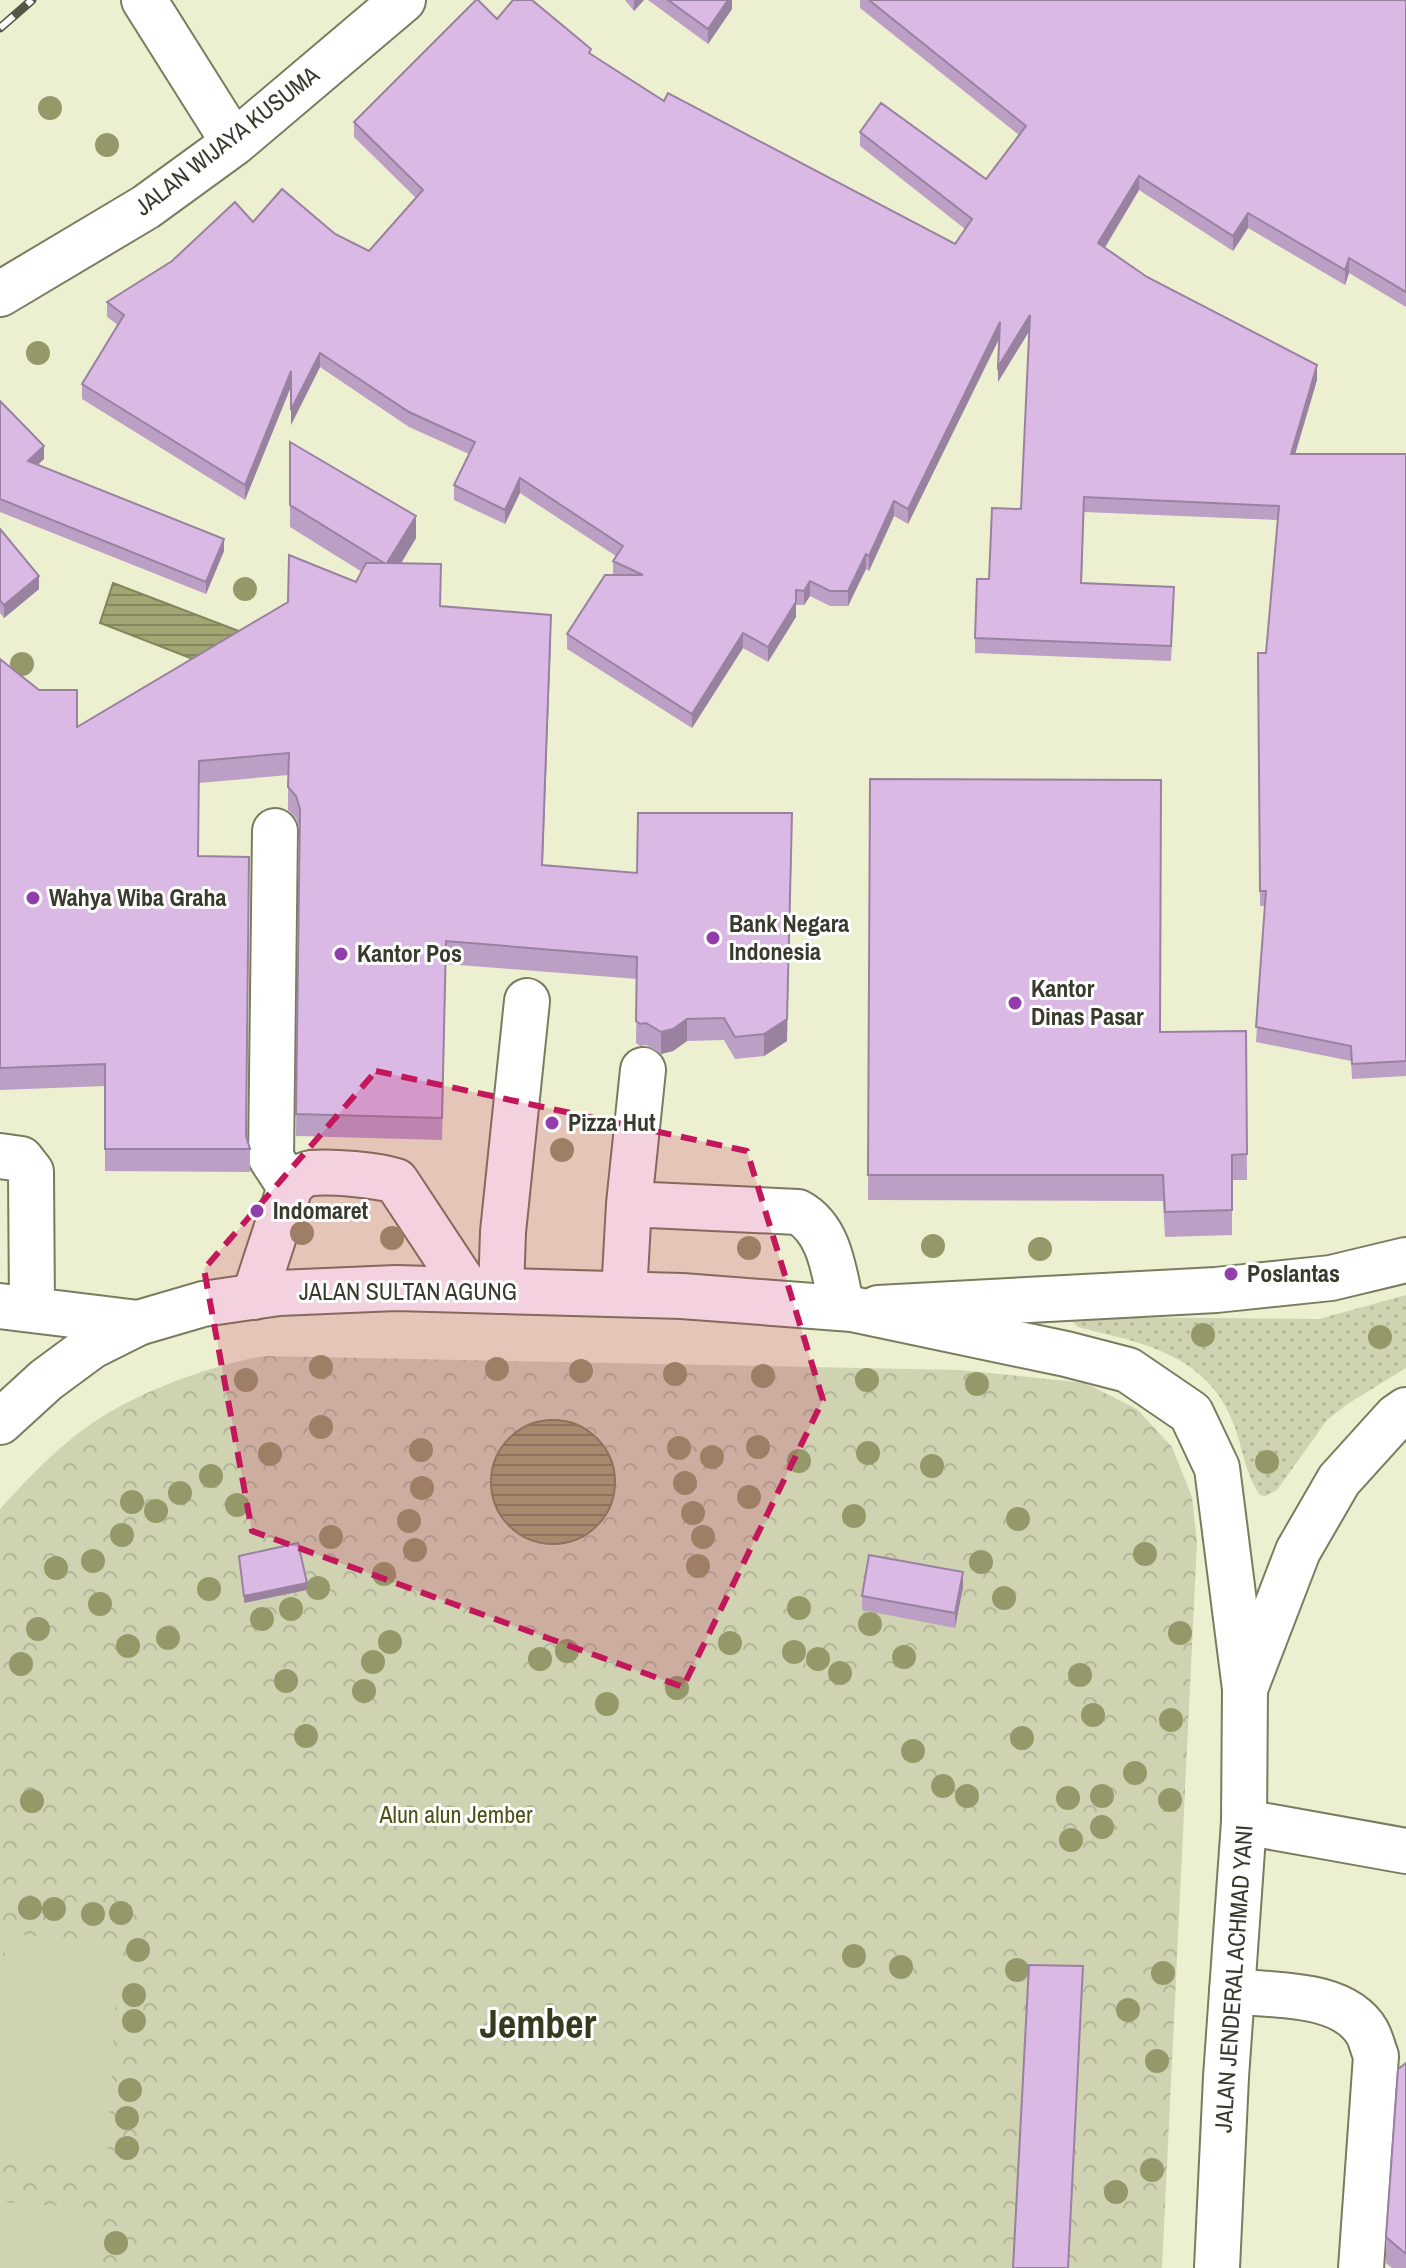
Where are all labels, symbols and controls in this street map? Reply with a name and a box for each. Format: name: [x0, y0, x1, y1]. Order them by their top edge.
street label: JALAN WIJAYA KUSUMA: [128, 58, 326, 222]
place label: Wahya Wiba Graha: [49, 881, 226, 913]
marker: Wahya Wiba Graha: [24, 889, 42, 907]
place label: Bank Negara Indonesia: [729, 907, 849, 967]
marker: Bank Negara Indonesia: [704, 929, 722, 947]
place label: Kantor Pos: [357, 937, 462, 969]
marker: Kantor Pos: [332, 945, 350, 963]
place label: Kantor Dinas Pasar: [1031, 972, 1144, 1032]
marker: Kantor Dinas Pasar: [1006, 994, 1024, 1012]
place label: Pizza Hut: [568, 1106, 656, 1138]
marker: Pizza Hut: [543, 1114, 561, 1132]
place label: Indomaret: [273, 1194, 369, 1226]
marker: Indomaret: [248, 1202, 266, 1220]
place label: Poslantas: [1247, 1257, 1340, 1289]
marker: Poslantas: [1222, 1265, 1240, 1283]
street label: JALAN SULTAN AGUNG: [299, 1275, 517, 1307]
park label: Alun alun Jember: [378, 1798, 533, 1830]
street label: JALAN JENDERAL ACHMAD YANI: [1206, 1824, 1260, 2134]
district label: Jember: [480, 1997, 597, 2050]

